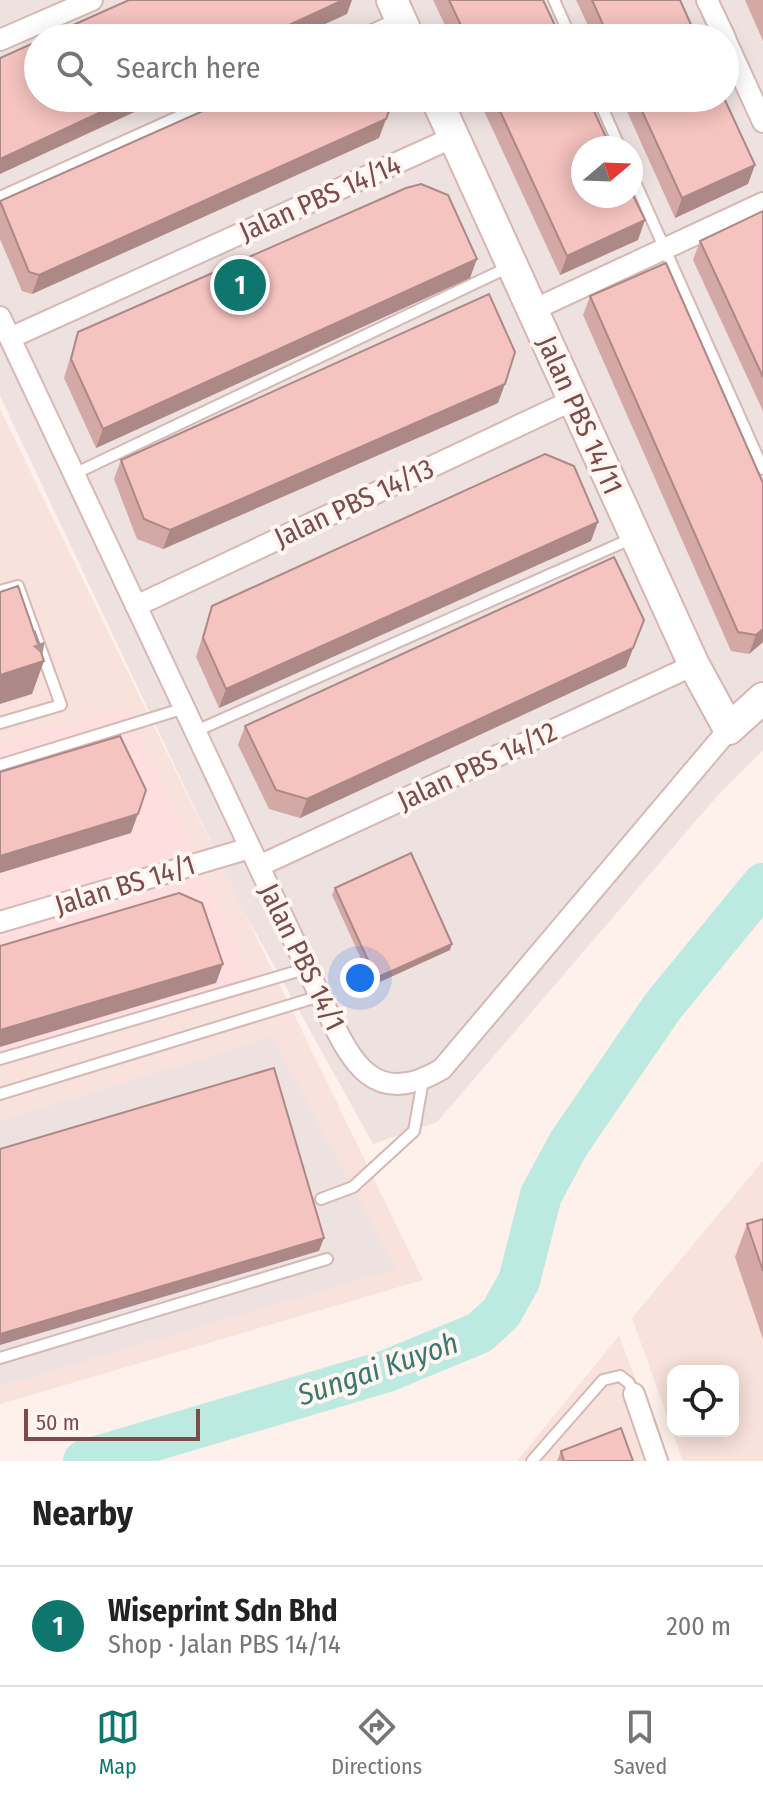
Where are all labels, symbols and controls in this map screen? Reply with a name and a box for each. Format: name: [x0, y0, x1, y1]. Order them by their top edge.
search box: [24, 24, 739, 112]
icon: search: [52, 46, 96, 90]
text: Search here: [116, 50, 261, 86]
north arrow: [571, 136, 643, 208]
street label: Jalan PBS 14/14: [234, 148, 406, 248]
pin: 1: [214, 255, 266, 315]
street label: Jalan PBS 14/11: [530, 331, 630, 499]
street label: Jalan PBS 14/13: [269, 452, 439, 554]
one-way arrow: [32, 630, 45, 654]
street label: Jalan PBS 14/12: [392, 715, 562, 817]
street label: Jalan BS 14/1: [51, 848, 199, 922]
street label: Jalan PBS 14/1: [252, 878, 352, 1036]
your location: [340, 958, 380, 998]
water label: Sungai Kuyoh: [292, 1325, 463, 1414]
map controls: [667, 1365, 739, 1437]
button: locate: [667, 1365, 739, 1437]
scale bar: [24, 1405, 200, 1441]
text: 50 m: [36, 1409, 80, 1436]
text: Nearby: [32, 1493, 133, 1534]
text: Wiseprint Sdn Bhd: [108, 1593, 338, 1629]
text: 1: [53, 1611, 64, 1642]
text: 200 m: [666, 1611, 731, 1642]
text: Shop · Jalan PBS 14/14: [108, 1629, 341, 1660]
tab: Map: [96, 1705, 140, 1780]
tab: Directions: [331, 1705, 422, 1780]
tab: Saved: [614, 1705, 667, 1780]

